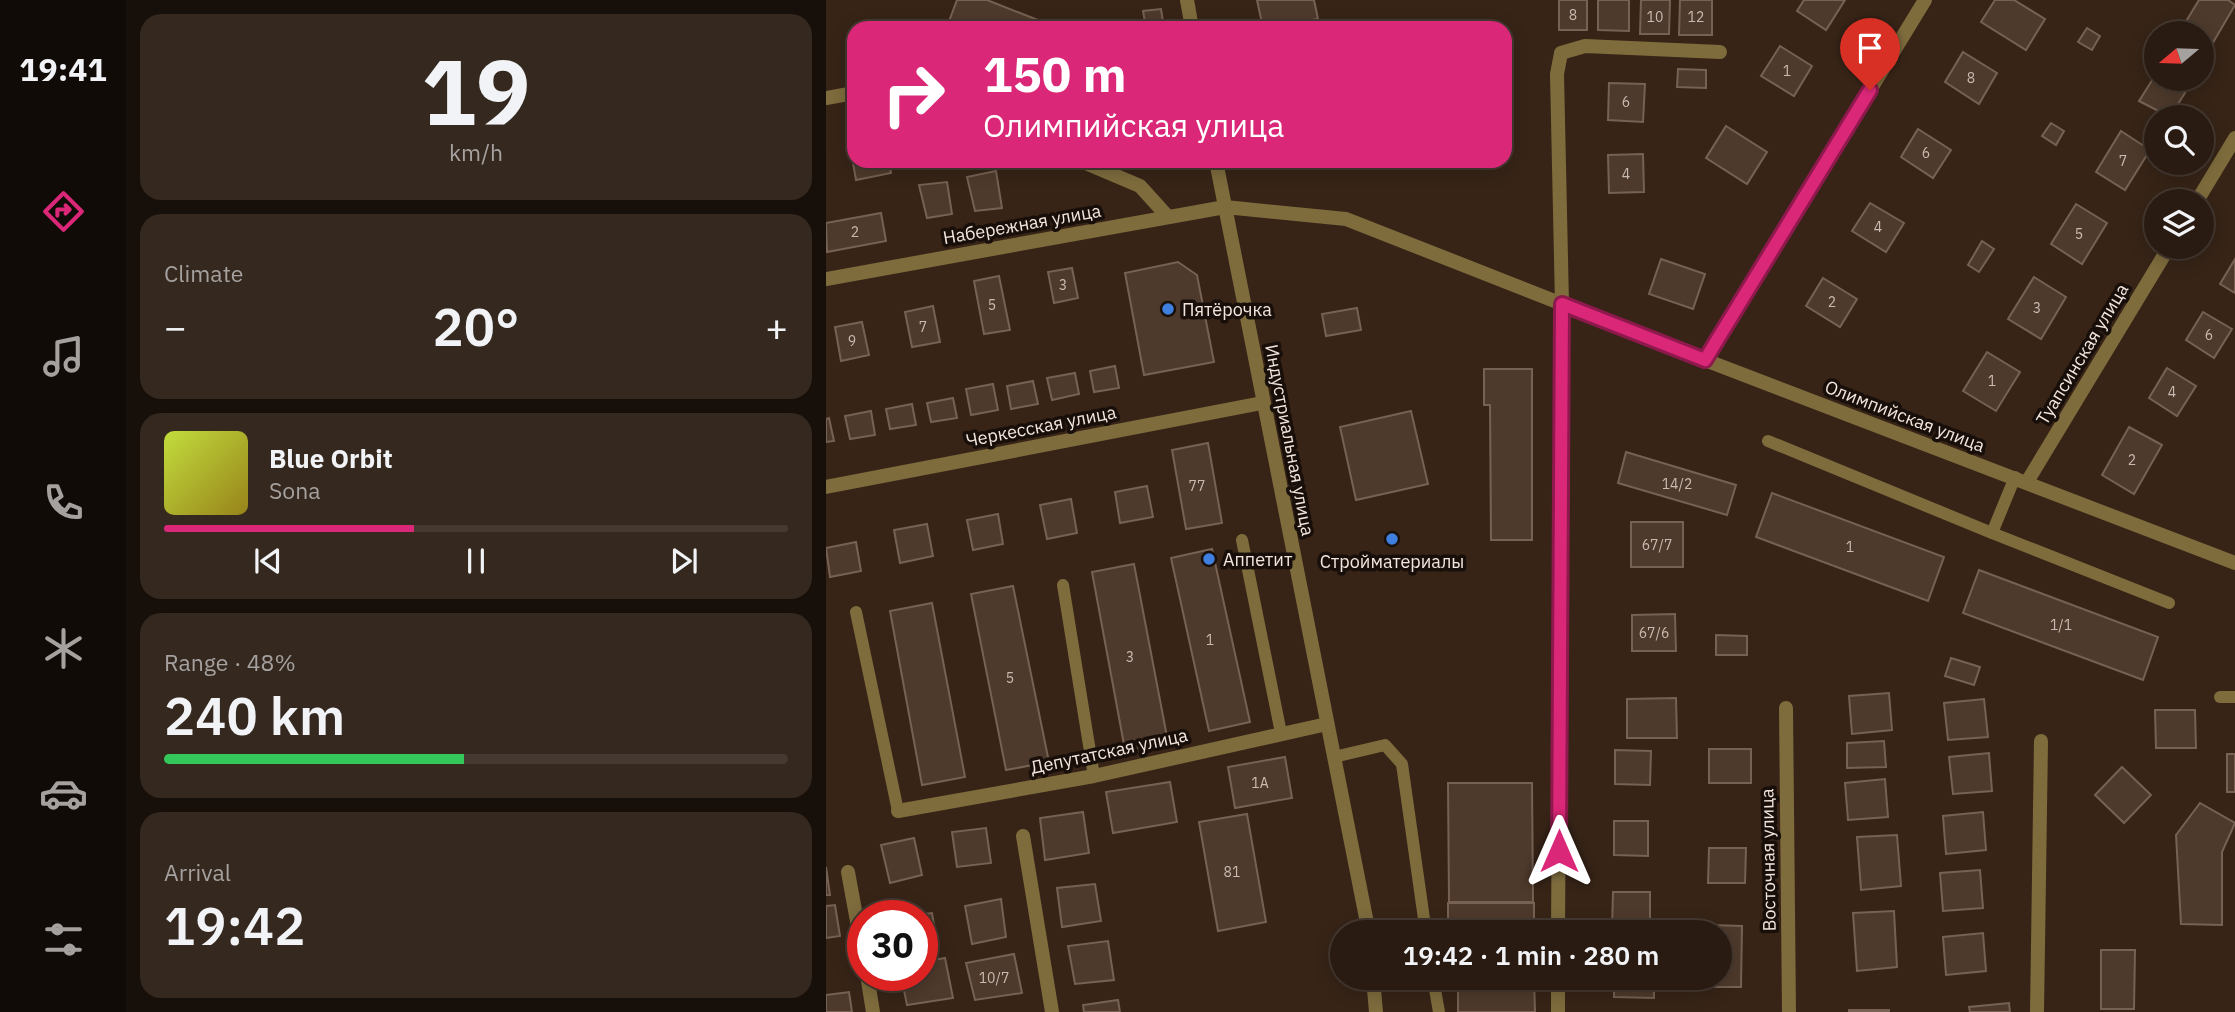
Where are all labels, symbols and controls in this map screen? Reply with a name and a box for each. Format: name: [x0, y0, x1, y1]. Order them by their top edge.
house number: 8: [1569, 6, 1577, 24]
house number: 10: [1647, 8, 1663, 26]
house number: 12: [1688, 8, 1704, 26]
pin: [1840, 18, 1900, 90]
north arrow: [2144, 21, 2214, 91]
map controls: [2144, 21, 2214, 259]
icon: arrive: [1851, 29, 1889, 67]
text: 19: [421, 32, 531, 150]
text: 150 m: [983, 42, 1127, 105]
text: 19:41: [19, 48, 107, 90]
icon: right: [868, 49, 959, 140]
house number: 1: [1783, 62, 1791, 80]
house number: 8: [1967, 69, 1975, 87]
house number: 6: [1622, 93, 1630, 111]
text: Олимпийская улица: [983, 104, 1284, 146]
button: search: [2144, 105, 2214, 175]
text: km/h: [449, 137, 503, 167]
house number: 6: [1922, 144, 1930, 162]
house number: 7: [2119, 152, 2127, 170]
house number: 4: [1622, 165, 1630, 183]
icon: directions: [39, 187, 88, 236]
button: layers: [2144, 189, 2214, 259]
street label: Набережная улица: [941, 199, 1103, 249]
house number: 4: [1874, 218, 1882, 236]
house number: 2: [851, 223, 859, 241]
house number: 5: [2075, 225, 2083, 243]
text: Climate: [164, 258, 243, 288]
house number: 3: [1059, 276, 1067, 294]
street label: Туапсинская улица: [2031, 279, 2133, 429]
text: 20°: [433, 293, 519, 360]
house number: 2: [1828, 293, 1836, 311]
house number: 5: [988, 296, 996, 314]
place label: Пятёрочка: [1182, 298, 1272, 321]
house number: 3: [2033, 299, 2041, 317]
marker: Пятёрочка: [1160, 301, 1176, 317]
text: −: [164, 302, 187, 351]
text: +: [765, 302, 788, 351]
house number: 7: [919, 318, 927, 336]
house number: 6: [2205, 326, 2213, 344]
icon: music: [39, 332, 88, 381]
house number: 9: [848, 332, 856, 350]
street label: Индустриальная улица: [1260, 342, 1320, 538]
house number: 1: [1988, 372, 1996, 390]
street label: Олимпийская улица: [1822, 375, 1989, 457]
house number: 4: [2168, 383, 2176, 401]
street label: Черкесская улица: [964, 400, 1118, 452]
text: Blue Orbit: [269, 441, 393, 475]
house number: 2: [2128, 451, 2136, 469]
text: Sona: [269, 475, 321, 505]
house number: 14/2: [1662, 475, 1692, 493]
house number: 77: [1189, 477, 1205, 495]
icon: phone: [39, 478, 88, 527]
marker: Стройматериалы: [1384, 531, 1400, 547]
house number: 67/7: [1642, 536, 1672, 554]
house number: 1: [1846, 538, 1854, 556]
icon: previous: [249, 542, 287, 580]
icon: pause: [457, 542, 495, 580]
icon: next: [665, 542, 703, 580]
place label: Аппетит: [1223, 548, 1293, 571]
place label: Стройматериалы: [1320, 550, 1464, 573]
marker: Аппетит: [1201, 551, 1217, 567]
house number: 1/1: [2050, 616, 2072, 634]
icon: climate: [39, 624, 88, 673]
house number: 67/6: [1639, 624, 1669, 642]
house number: 1: [1206, 631, 1214, 649]
text: Range · 48%: [164, 647, 296, 677]
house number: 3: [1126, 648, 1134, 666]
house number: 5: [1006, 669, 1014, 687]
text: 240 km: [164, 682, 345, 749]
street label: Депутатская улица: [1028, 723, 1190, 779]
icon: car: [39, 769, 88, 818]
house number: 1А: [1251, 774, 1269, 792]
street label: Восточная улица: [1755, 788, 1781, 932]
position arrow: [1522, 814, 1596, 888]
text: Arrival: [164, 857, 231, 887]
house number: 81: [1224, 863, 1240, 881]
text: 19:42: [164, 892, 305, 959]
speed limit sign: 30: [847, 900, 938, 991]
icon: filters: [39, 915, 88, 964]
text: 19:42 · 1 min · 280 m: [1403, 938, 1659, 972]
house number: 10/7: [979, 969, 1009, 987]

